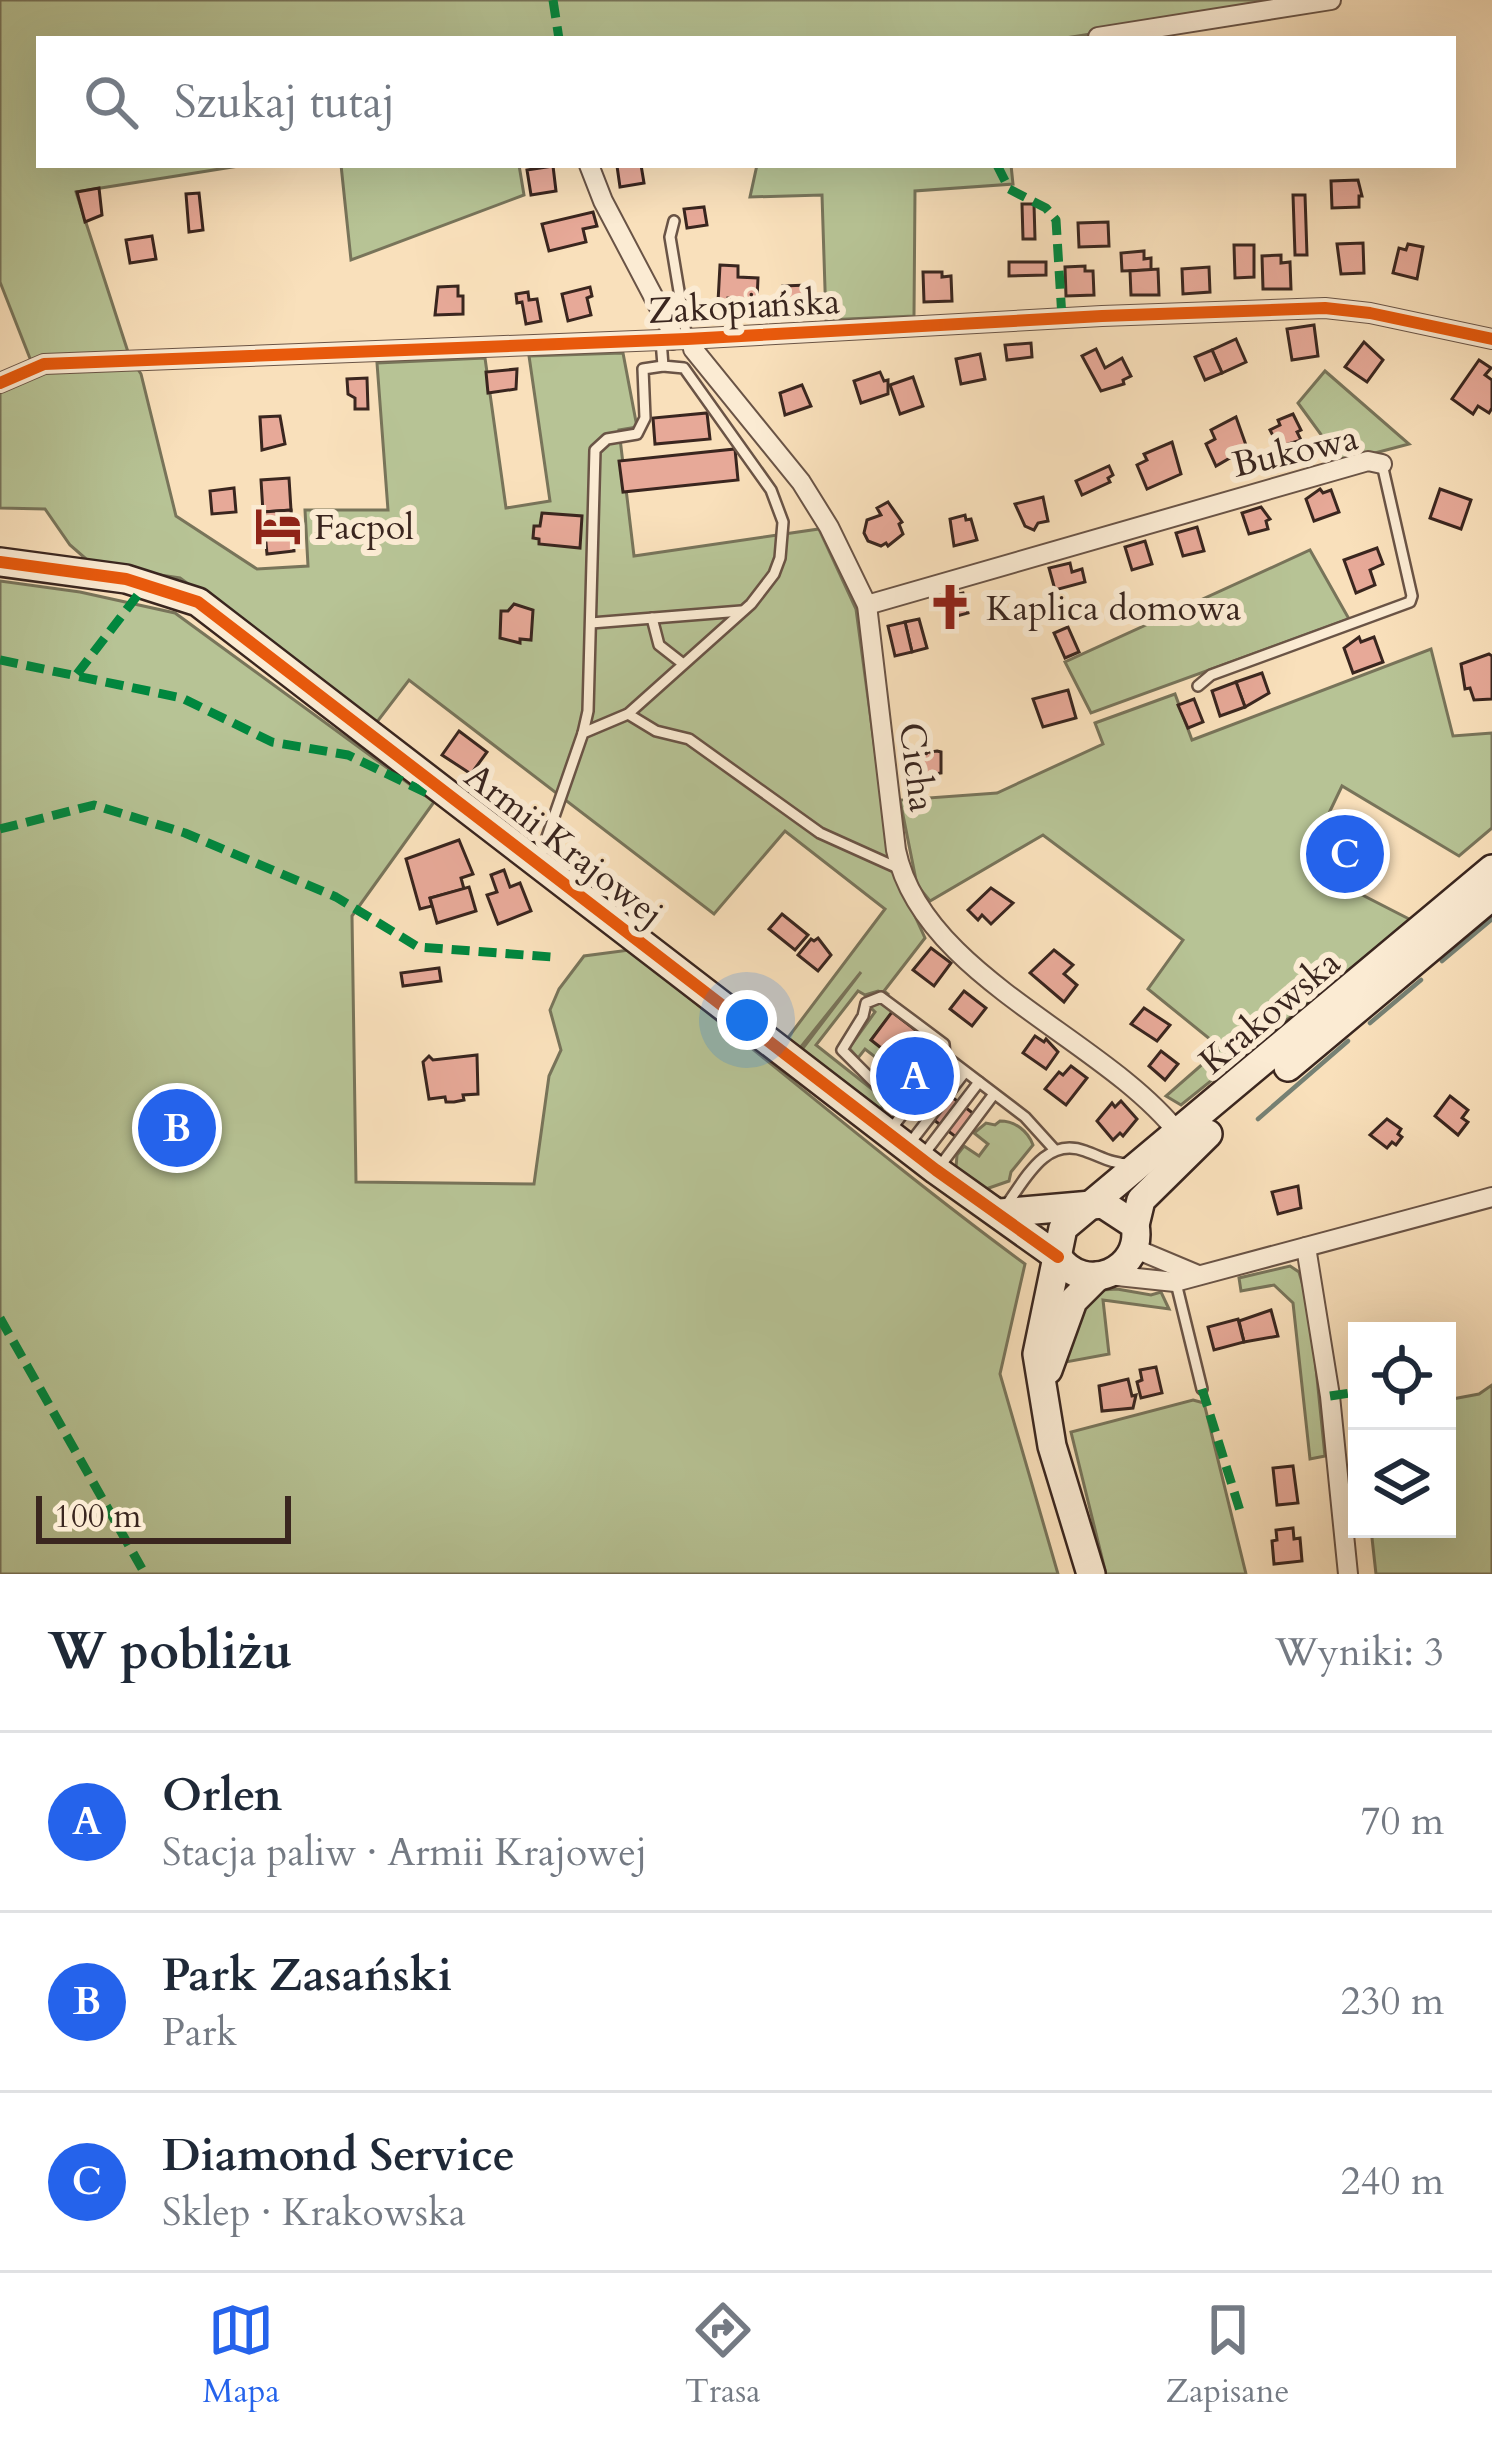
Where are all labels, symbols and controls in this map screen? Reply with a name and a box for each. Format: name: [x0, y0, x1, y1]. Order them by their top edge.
search box: [36, 36, 1456, 168]
icon: search: [78, 69, 144, 135]
text: Szukaj tutaj: [174, 72, 395, 133]
street label: Zakopiańska: [647, 277, 842, 336]
street label: Bukowa: [1228, 413, 1363, 490]
hotel icon: Facpol: [253, 501, 303, 551]
place label: Facpol: [314, 503, 414, 552]
church icon: Kaplica domowa: [925, 582, 975, 632]
place label: Kaplica domowa: [986, 584, 1242, 633]
street label: Cicha: [887, 720, 946, 815]
street label: Armii Krajowej: [455, 752, 674, 938]
pin: C: [1306, 809, 1384, 899]
street label: Krakowska: [1189, 938, 1351, 1086]
your location: [717, 990, 777, 1050]
pin: A: [876, 1031, 954, 1121]
pin: B: [138, 1083, 216, 1173]
map controls: [1348, 1322, 1456, 1538]
button: locate: [1348, 1322, 1456, 1430]
button: layers: [1348, 1430, 1456, 1538]
scale bar: [36, 1490, 291, 1543]
text: 100 m: [54, 1494, 141, 1539]
text: W pobliżu: [48, 1617, 292, 1687]
text: Wyniki: 3: [1275, 1626, 1444, 1679]
text: Orlen: [162, 1765, 282, 1826]
text: A: [72, 1795, 102, 1848]
text: 70 m: [1361, 1795, 1444, 1848]
text: Stacja paliw · Armii Krajowej: [162, 1826, 647, 1879]
text: Park Zasański: [162, 1945, 452, 2006]
text: B: [73, 1975, 101, 2028]
text: 230 m: [1341, 1975, 1444, 2028]
text: Park: [162, 2006, 237, 2059]
text: Diamond Service: [162, 2125, 515, 2186]
text: C: [72, 2155, 102, 2208]
text: 240 m: [1341, 2155, 1444, 2208]
text: Sklep · Krakowska: [162, 2186, 466, 2239]
tab: Mapa: [203, 2297, 280, 2414]
tab: Trasa: [685, 2297, 761, 2414]
tab: Zapisane: [1166, 2297, 1289, 2414]

